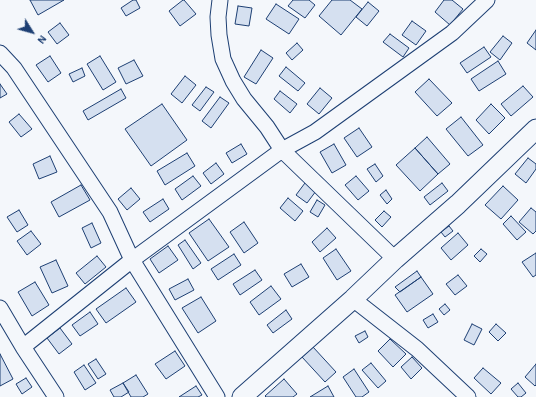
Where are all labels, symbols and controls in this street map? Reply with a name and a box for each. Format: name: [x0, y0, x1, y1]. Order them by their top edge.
north arrow: [12, 12, 52, 52]
text: N: [35, 33, 49, 46]

